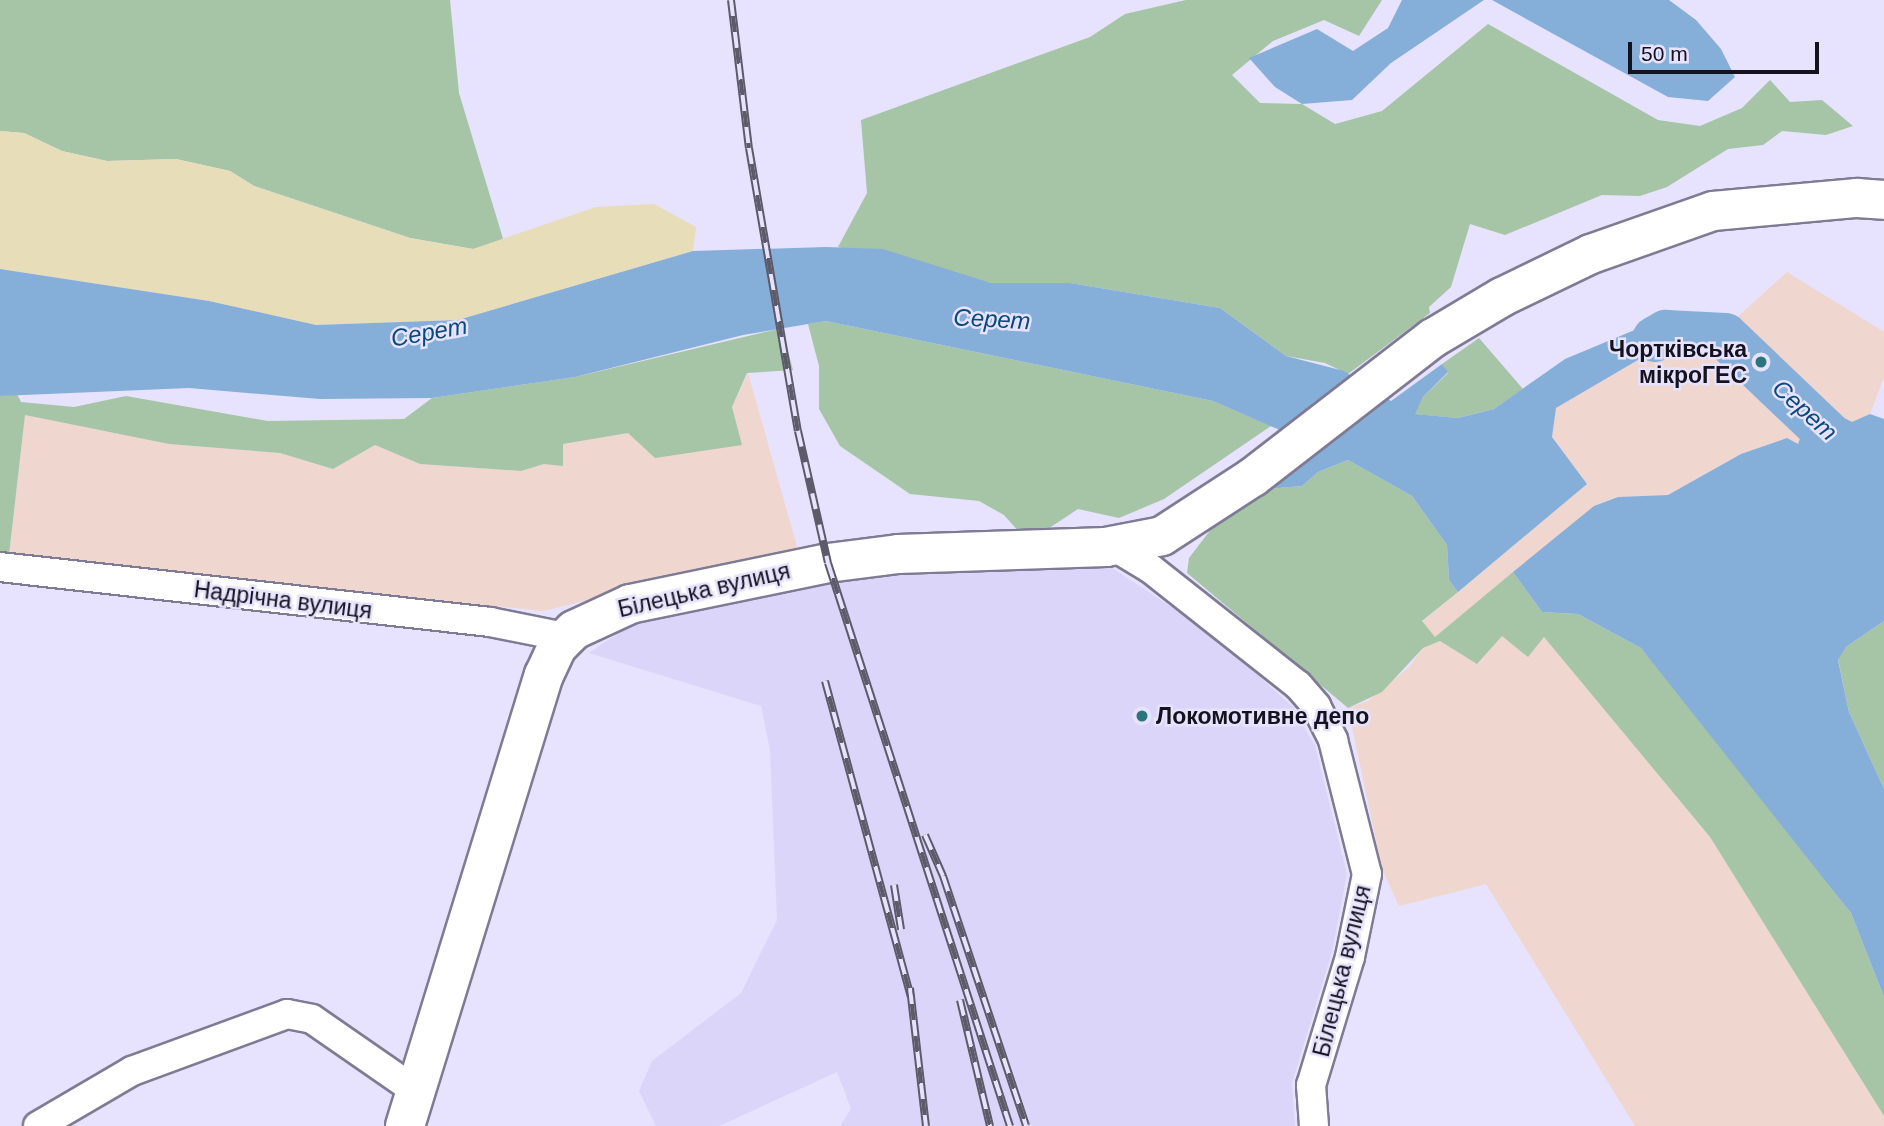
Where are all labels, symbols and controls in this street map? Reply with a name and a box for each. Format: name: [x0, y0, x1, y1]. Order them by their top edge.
scale bar: [1632, 28, 1823, 72]
text: 50 m: [1641, 42, 1688, 65]
water label: Серет: [953, 303, 1031, 335]
water label: Серет: [389, 311, 469, 353]
place label: Чортківська мікроГЕС: [1609, 335, 1747, 389]
marker: Чортківська мікроГЕС: [1753, 354, 1769, 370]
water label: Серет: [1767, 374, 1843, 446]
street label: Білецька вулиця: [615, 557, 793, 623]
street label: Надрічна вулиця: [192, 575, 374, 625]
place label: Локомотивне депо: [1156, 702, 1369, 730]
marker: Локомотивне депо: [1134, 708, 1150, 724]
street label: Білецька вулиця: [1307, 882, 1377, 1060]

